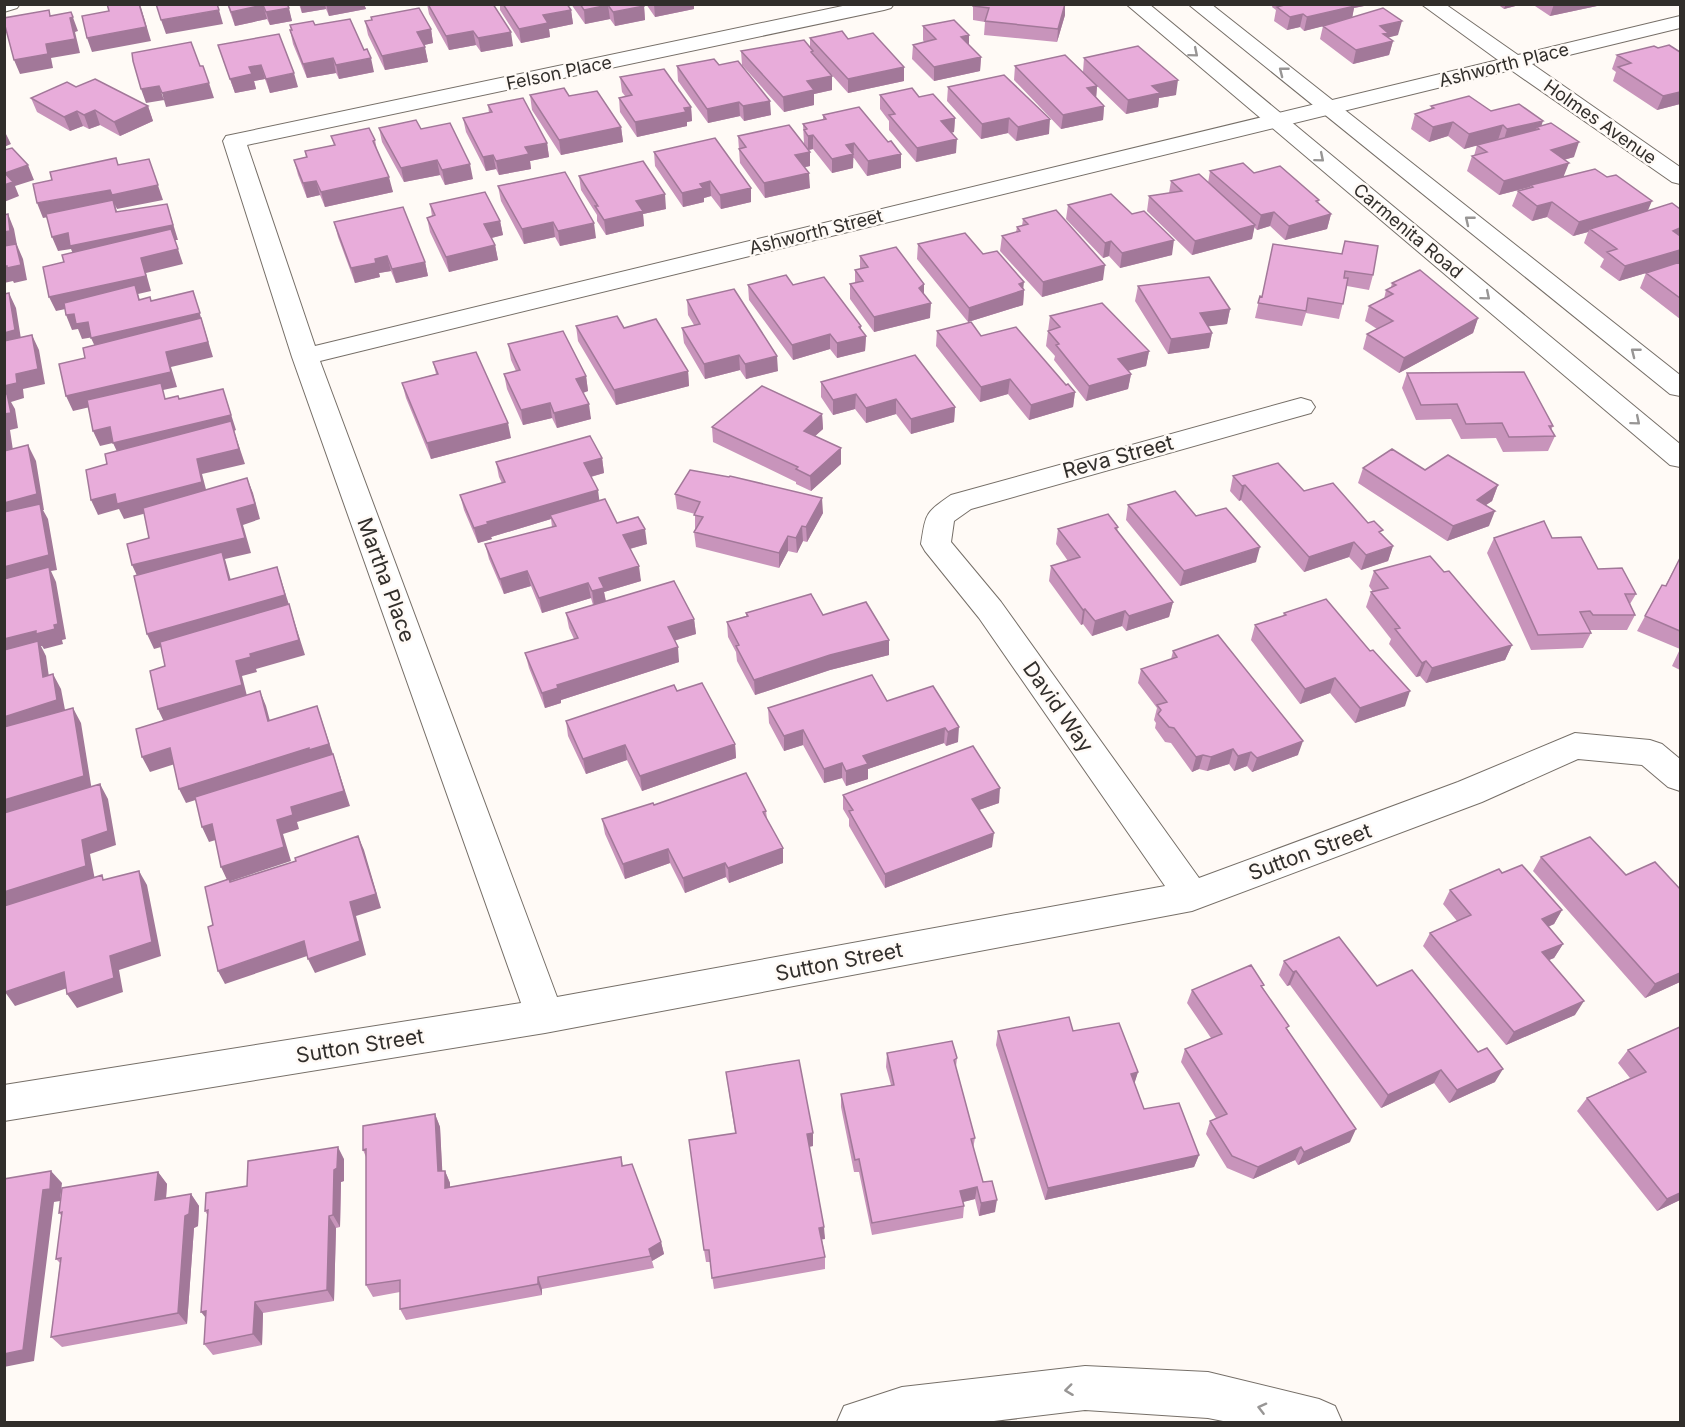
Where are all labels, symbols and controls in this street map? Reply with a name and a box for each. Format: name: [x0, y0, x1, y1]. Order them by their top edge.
street label: Ashworth Place: [1437, 38, 1571, 91]
one-way arrow: [1187, 46, 1198, 57]
street label: Felson Place: [504, 51, 614, 94]
one-way arrow: [1278, 68, 1289, 79]
street label: Holmes Avenue: [1540, 75, 1661, 168]
one-way arrow: [1313, 151, 1324, 162]
street label: Carmenita Road: [1349, 179, 1467, 282]
street label: Ashworth Street: [747, 205, 885, 258]
one-way arrow: [1465, 217, 1476, 228]
one-way arrow: [1479, 289, 1490, 300]
one-way arrow: [1630, 348, 1641, 359]
one-way arrow: [1629, 414, 1640, 425]
street label: Reva Street: [1060, 430, 1176, 483]
street label: Martha Place: [352, 514, 421, 645]
street label: David Way: [1018, 656, 1099, 757]
street label: Sutton Street: [1245, 818, 1375, 885]
street label: Sutton Street: [773, 937, 905, 986]
street label: Sutton Street: [294, 1023, 426, 1068]
one-way arrow: [1064, 1383, 1073, 1396]
one-way arrow: [1257, 1403, 1267, 1416]

